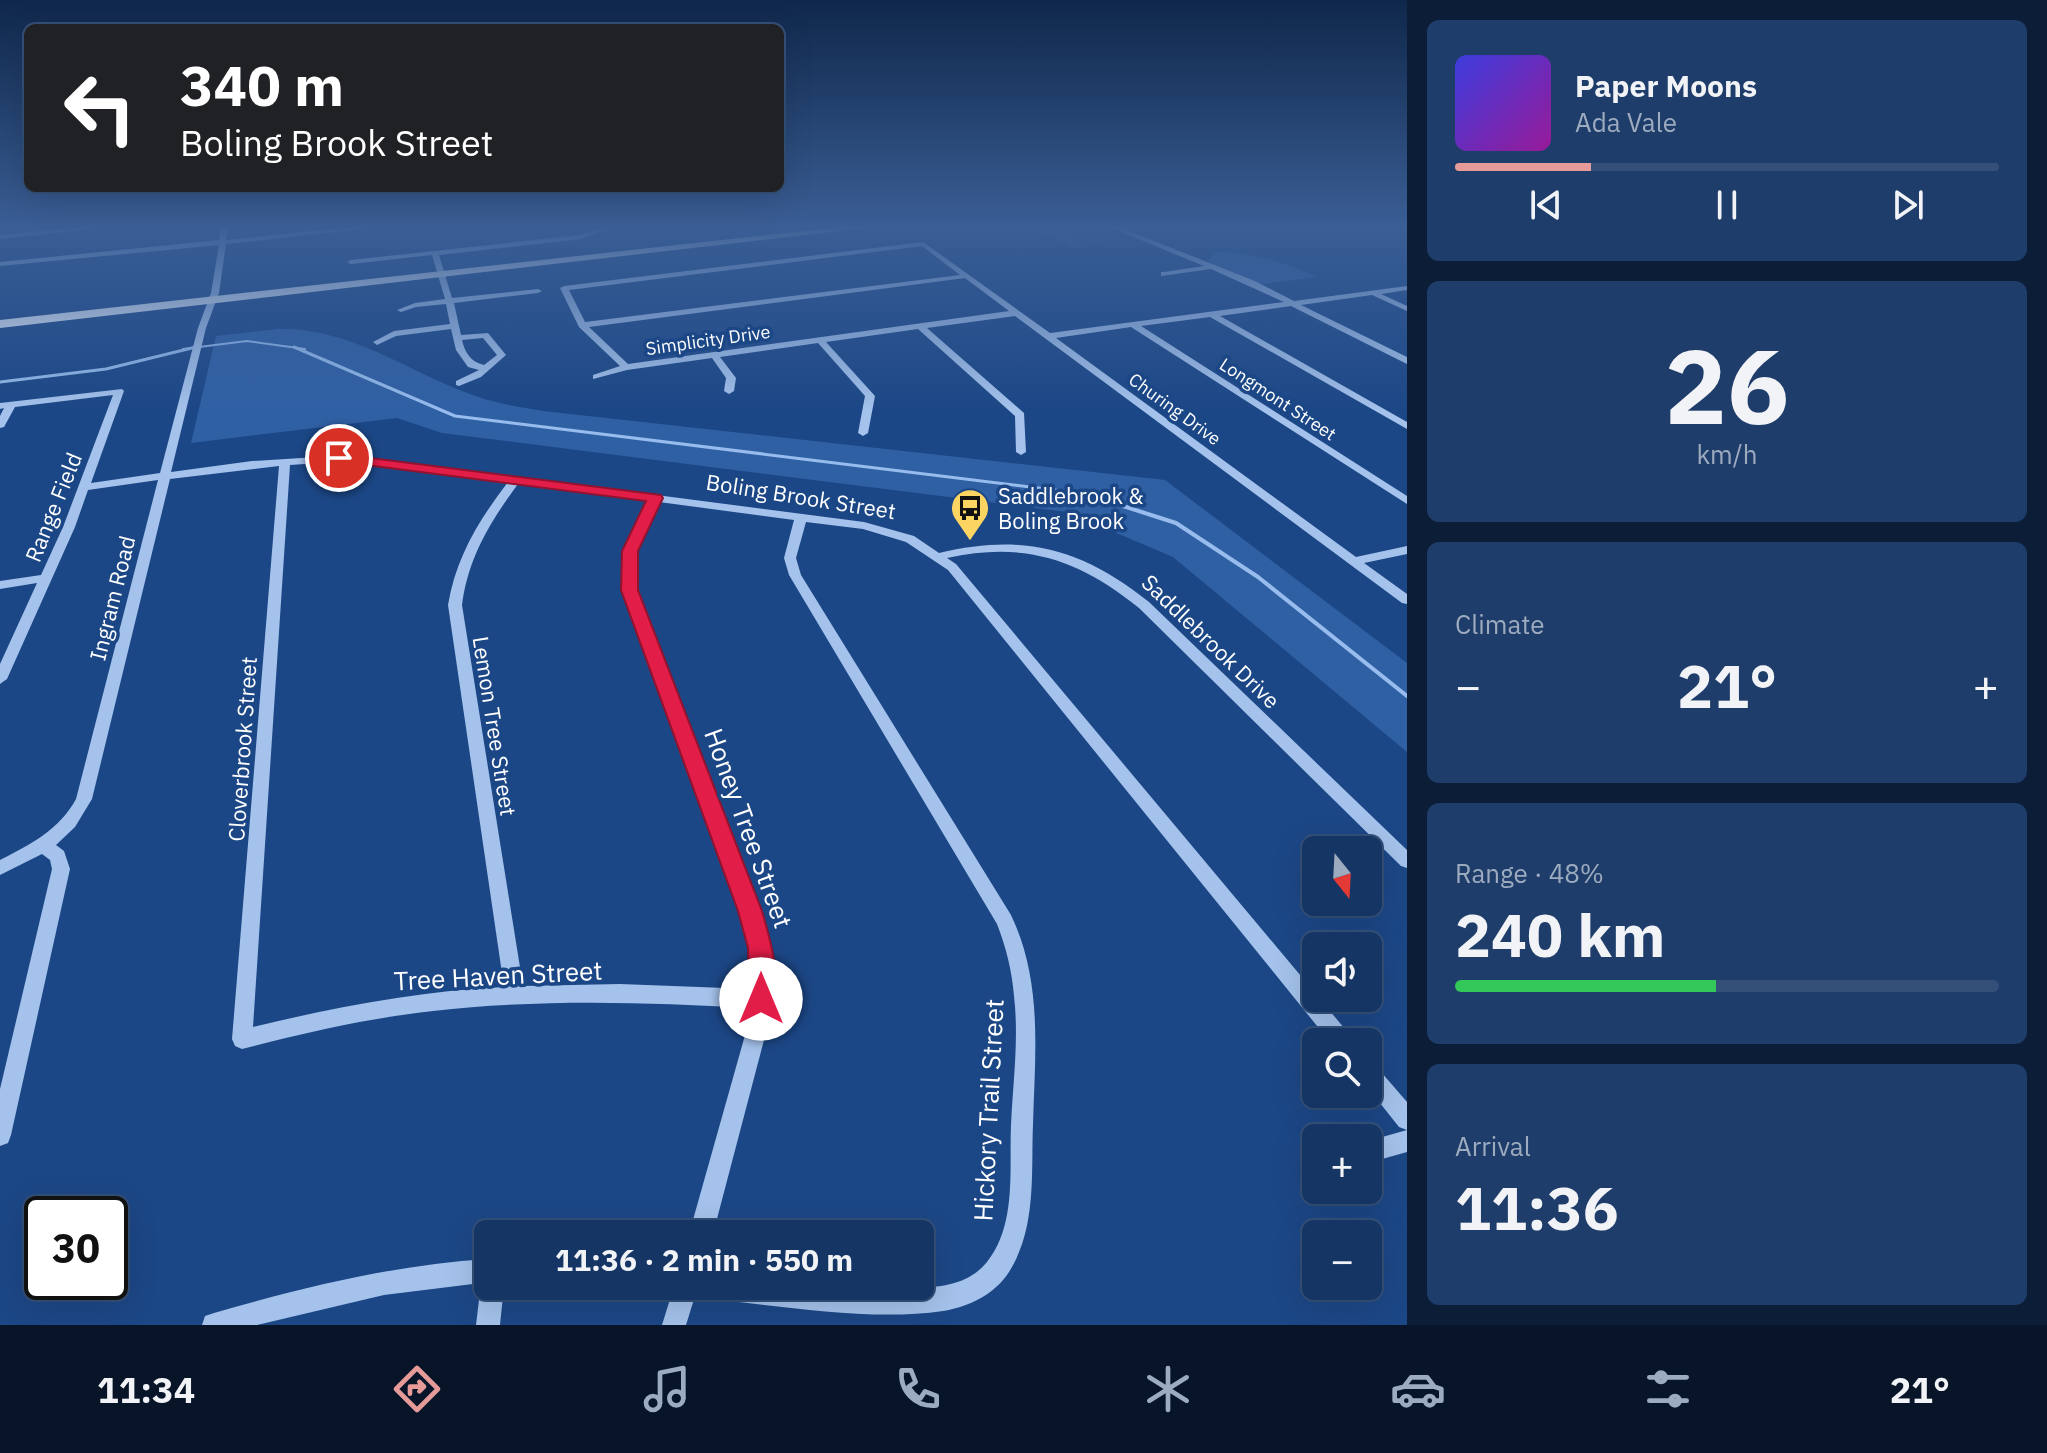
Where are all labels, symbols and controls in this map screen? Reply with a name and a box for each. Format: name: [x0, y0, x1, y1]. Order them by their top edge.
text: 340 m: [180, 49, 344, 121]
icon: left: [48, 56, 152, 160]
text: Paper Moons: [1575, 66, 1757, 105]
text: Ada Vale: [1575, 105, 1677, 139]
text: Boling Brook Street: [180, 119, 494, 166]
icon: previous: [1524, 183, 1568, 227]
icon: pause: [1705, 183, 1749, 227]
icon: next: [1886, 183, 1930, 227]
text: 26: [1665, 317, 1789, 453]
street label: Simplicity Drive: [644, 320, 772, 360]
street label: Longmont Street: [1215, 353, 1341, 445]
street label: Churing Drive: [1124, 368, 1226, 450]
pin: [305, 424, 373, 492]
icon: arrive: [317, 436, 361, 480]
text: km/h: [1696, 437, 1758, 471]
street label: Range Field: [18, 448, 88, 566]
street label: Boling Brook Street: [704, 467, 898, 525]
place label: Saddlebrook & Boling Brook: [998, 481, 1144, 535]
bus stop icon: Saddlebrook & Boling Brook: [949, 487, 991, 542]
street label: Ingram Road: [82, 533, 142, 663]
street label: Saddlebrook Drive: [1136, 568, 1286, 714]
text: Climate: [1455, 607, 1545, 641]
street label: Lemon Tree Street: [466, 634, 524, 818]
text: 21°: [1677, 646, 1777, 725]
street label: Cloverbrook Street: [221, 656, 263, 842]
text: −: [1455, 657, 1481, 714]
text: +: [1973, 657, 1999, 714]
street label: Honey Tree Street: [697, 723, 801, 933]
north arrow: [1302, 836, 1382, 916]
map controls: [1302, 836, 1382, 1300]
text: Range · 48%: [1455, 856, 1604, 890]
text: 240 km: [1455, 895, 1665, 974]
button: sound: [1302, 932, 1382, 1012]
street label: Tree Haven Street: [393, 953, 603, 997]
position arrow: [719, 957, 803, 1041]
street label: Hickory Trail Street: [965, 998, 1011, 1222]
button: search: [1302, 1028, 1382, 1108]
button: +: [1302, 1124, 1382, 1204]
text: Arrival: [1455, 1129, 1531, 1163]
text: 11:36: [1455, 1168, 1619, 1247]
speed limit sign: 30: [24, 1196, 128, 1300]
button: −: [1302, 1220, 1382, 1300]
text: 11:36 · 2 min · 550 m: [555, 1240, 853, 1279]
icon: directions: [389, 1361, 445, 1417]
icon: music: [639, 1361, 695, 1417]
icon: phone: [890, 1361, 946, 1417]
icon: climate: [1140, 1361, 1196, 1417]
icon: car: [1390, 1361, 1446, 1417]
icon: filters: [1640, 1361, 1696, 1417]
text: 11:34: [97, 1366, 195, 1413]
text: 21°: [1890, 1366, 1950, 1413]

